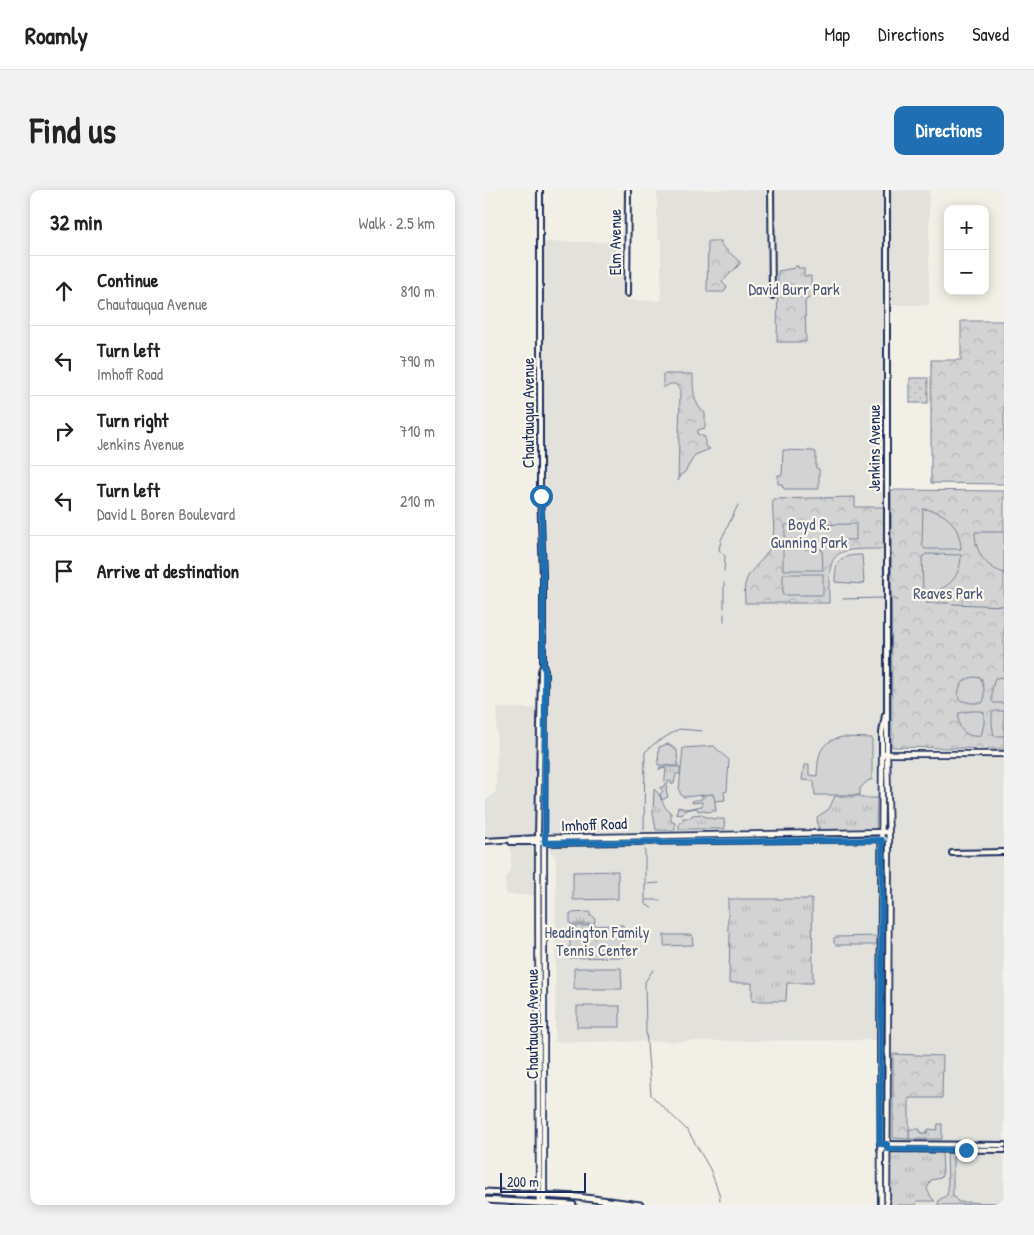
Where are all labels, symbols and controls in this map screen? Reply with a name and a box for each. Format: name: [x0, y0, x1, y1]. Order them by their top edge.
text: Roamly: [25, 19, 88, 51]
text: Map: [825, 22, 850, 47]
text: Directions: [878, 22, 944, 47]
text: Saved: [972, 22, 1009, 47]
button: Directions: [894, 106, 1004, 155]
text: Find us: [30, 107, 116, 154]
map controls: [944, 205, 989, 295]
button: +: [944, 205, 989, 250]
text: 32 min: [50, 208, 103, 237]
street label: Elm Avenue: [604, 208, 626, 275]
text: Walk · 2.5 km: [359, 212, 435, 234]
button: −: [944, 250, 989, 295]
text: Continue: [97, 267, 158, 293]
icon: ahead: [50, 277, 78, 305]
park label: David Burr Park: [748, 278, 840, 300]
text: 810 m: [401, 280, 435, 302]
text: Chautauqua Avenue: [97, 293, 208, 315]
text: Turn left: [97, 337, 160, 363]
icon: left: [50, 347, 78, 375]
text: 790 m: [399, 350, 435, 372]
street label: Chautauqua Avenue: [517, 357, 539, 468]
text: Imhoff Road: [97, 363, 163, 385]
street label: Jenkins Avenue: [863, 404, 885, 492]
text: Turn right: [97, 407, 168, 433]
icon: right: [50, 417, 78, 445]
text: 710 m: [400, 420, 435, 442]
text: Jenkins Avenue: [97, 433, 184, 455]
text: Turn left: [97, 477, 160, 503]
route start: [530, 485, 553, 508]
icon: left: [50, 487, 78, 515]
text: 210 m: [400, 490, 435, 512]
text: David L Boren Boulevard: [97, 503, 235, 525]
park label: Boyd R. Gunning Park: [771, 513, 848, 553]
icon: arrive: [50, 557, 78, 585]
text: Arrive at destination: [97, 558, 239, 584]
park label: Reaves Park: [913, 582, 983, 604]
street label: Imhoff Road: [561, 812, 627, 836]
park label: Headington Family Tennis Center: [545, 921, 650, 961]
street label: Chautauqua Avenue: [521, 968, 543, 1079]
route end: [955, 1139, 978, 1162]
scale bar: [500, 1170, 586, 1193]
text: 200 m: [507, 1172, 539, 1191]

